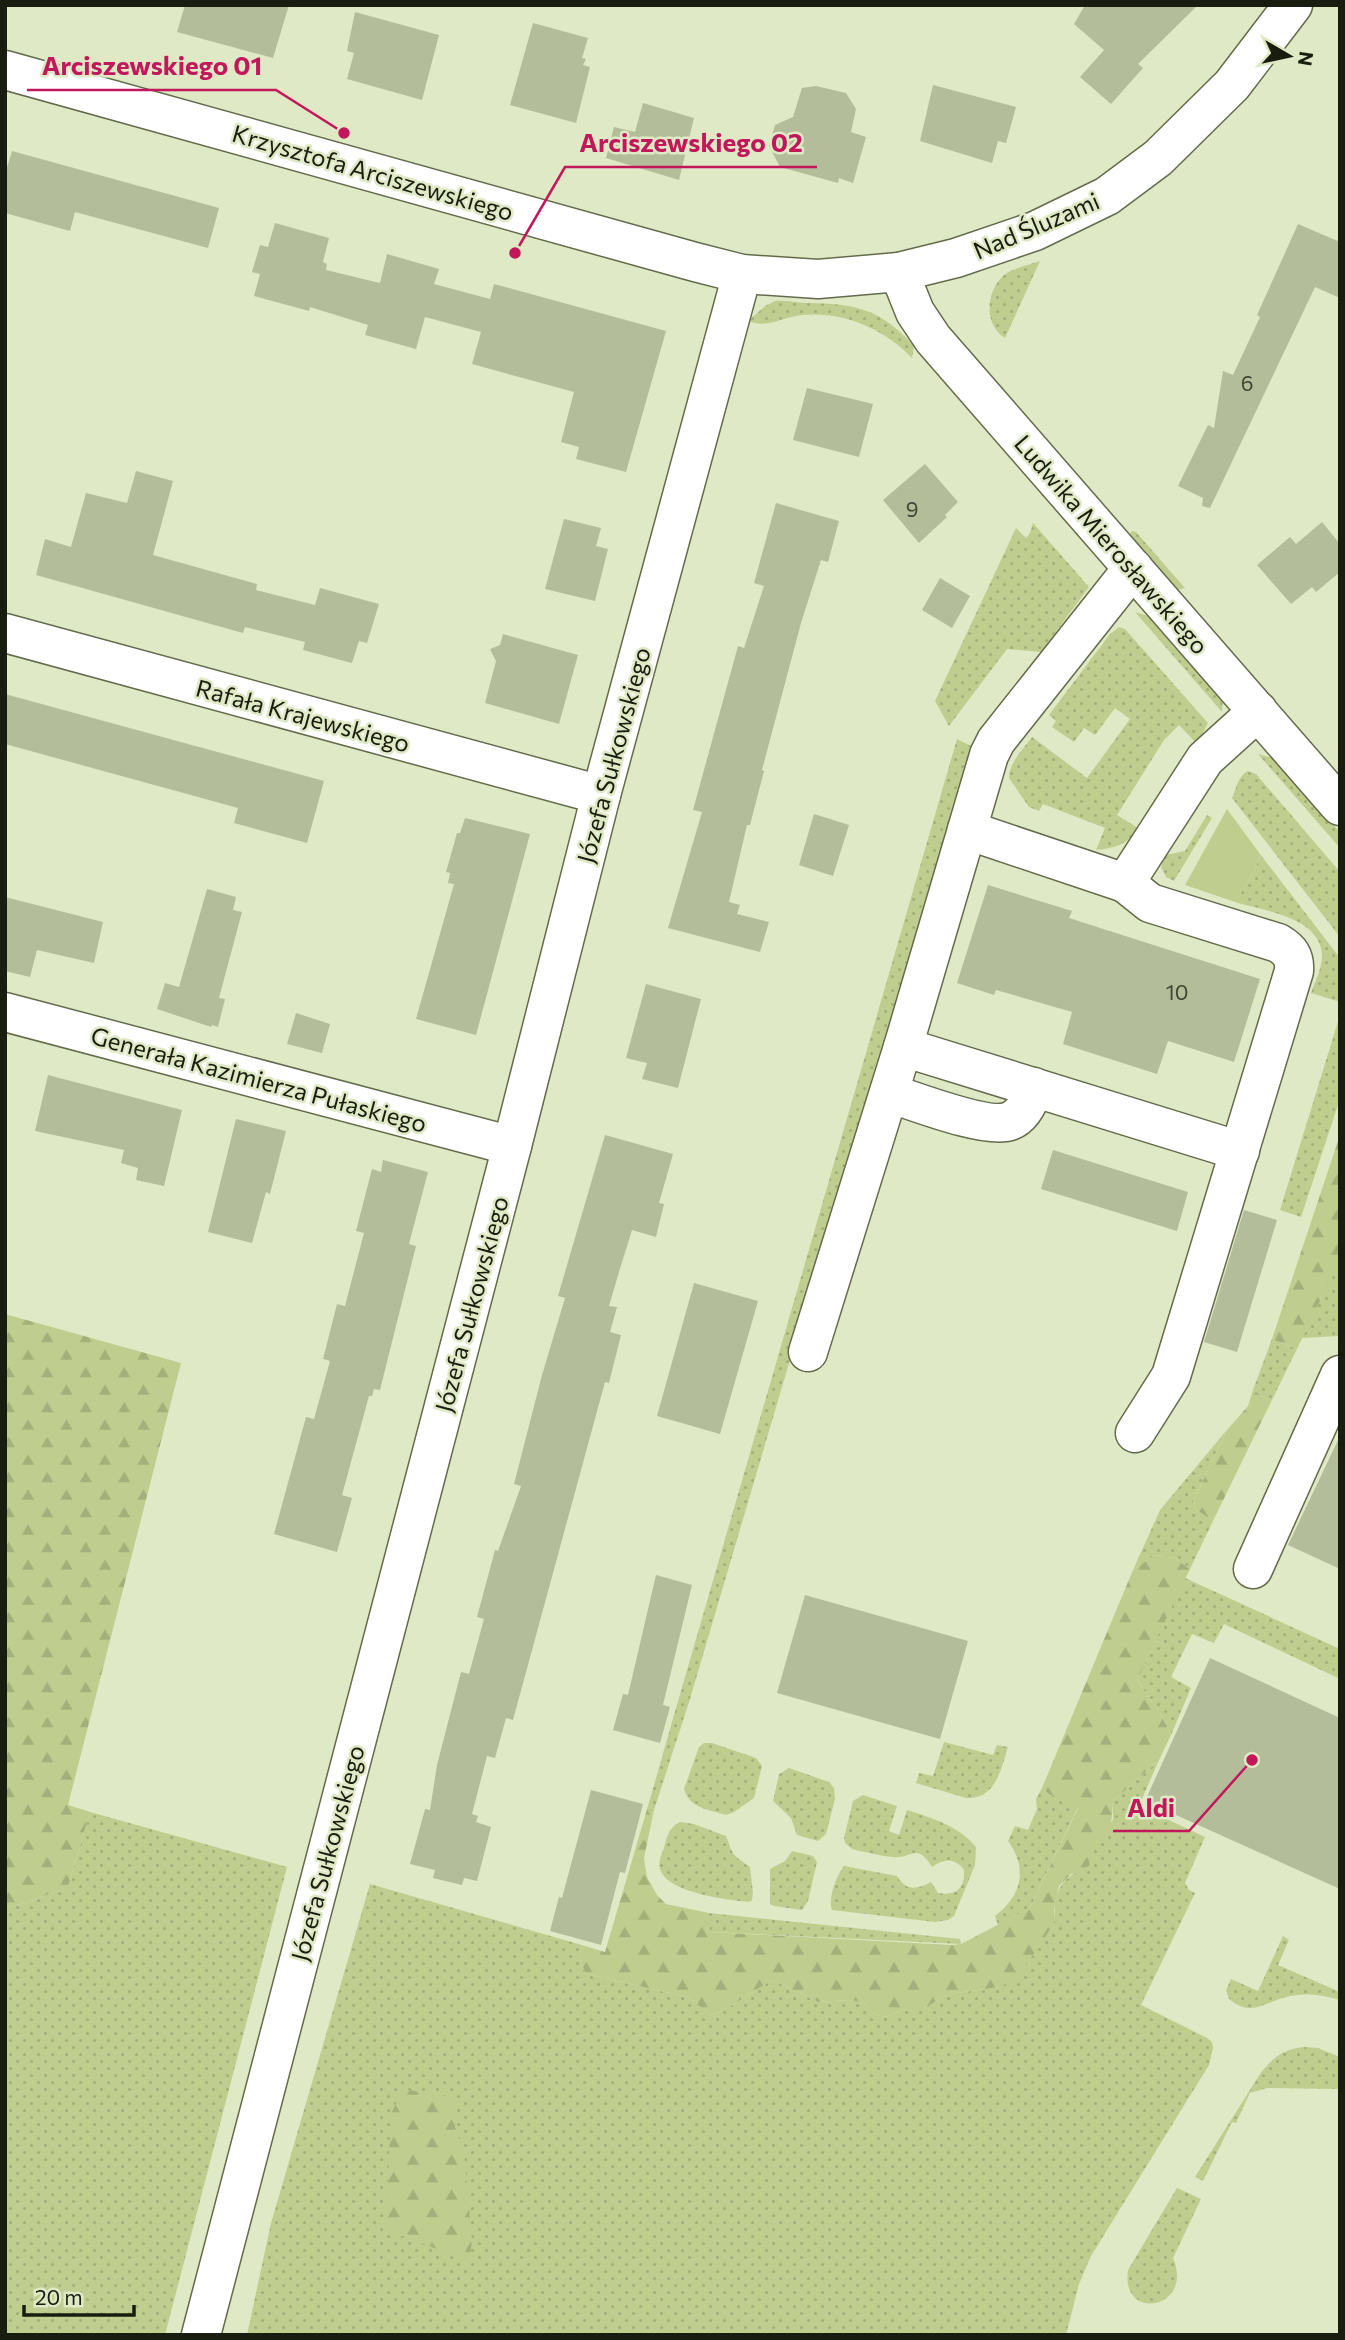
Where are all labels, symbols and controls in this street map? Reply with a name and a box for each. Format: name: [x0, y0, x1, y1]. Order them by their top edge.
north arrow: [1254, 21, 1324, 91]
callout: Arciszewskiego 01: [27, 43, 276, 90]
text: Arciszewskiego 01: [42, 49, 262, 80]
text: N: [1294, 50, 1319, 68]
street label: Krzysztofa Arciszewskiego: [229, 118, 517, 226]
callout: Arciszewskiego 02: [565, 120, 817, 167]
text: Arciszewskiego 02: [579, 126, 803, 157]
street label: Nad Śluzami: [969, 185, 1103, 265]
house number: 6: [1241, 370, 1253, 395]
street label: Ludwika Mierosławskiego: [1009, 428, 1215, 660]
house number: 9: [906, 496, 918, 521]
street label: Józefa Sułkowskiego: [570, 644, 656, 866]
street label: Rafała Krajewskiego: [193, 672, 413, 758]
house number: 10: [1166, 979, 1188, 1004]
street label: Generała Kazimierza Pułaskiego: [88, 1020, 430, 1138]
street label: Józefa Sułkowskiego: [428, 1193, 514, 1415]
street label: Józefa Sułkowskiego: [284, 1742, 370, 1964]
callout: Aldi: [1113, 1784, 1189, 1831]
text: Aldi: [1127, 1791, 1175, 1822]
scale bar: [24, 2274, 135, 2318]
text: 20 m: [35, 2284, 83, 2309]

